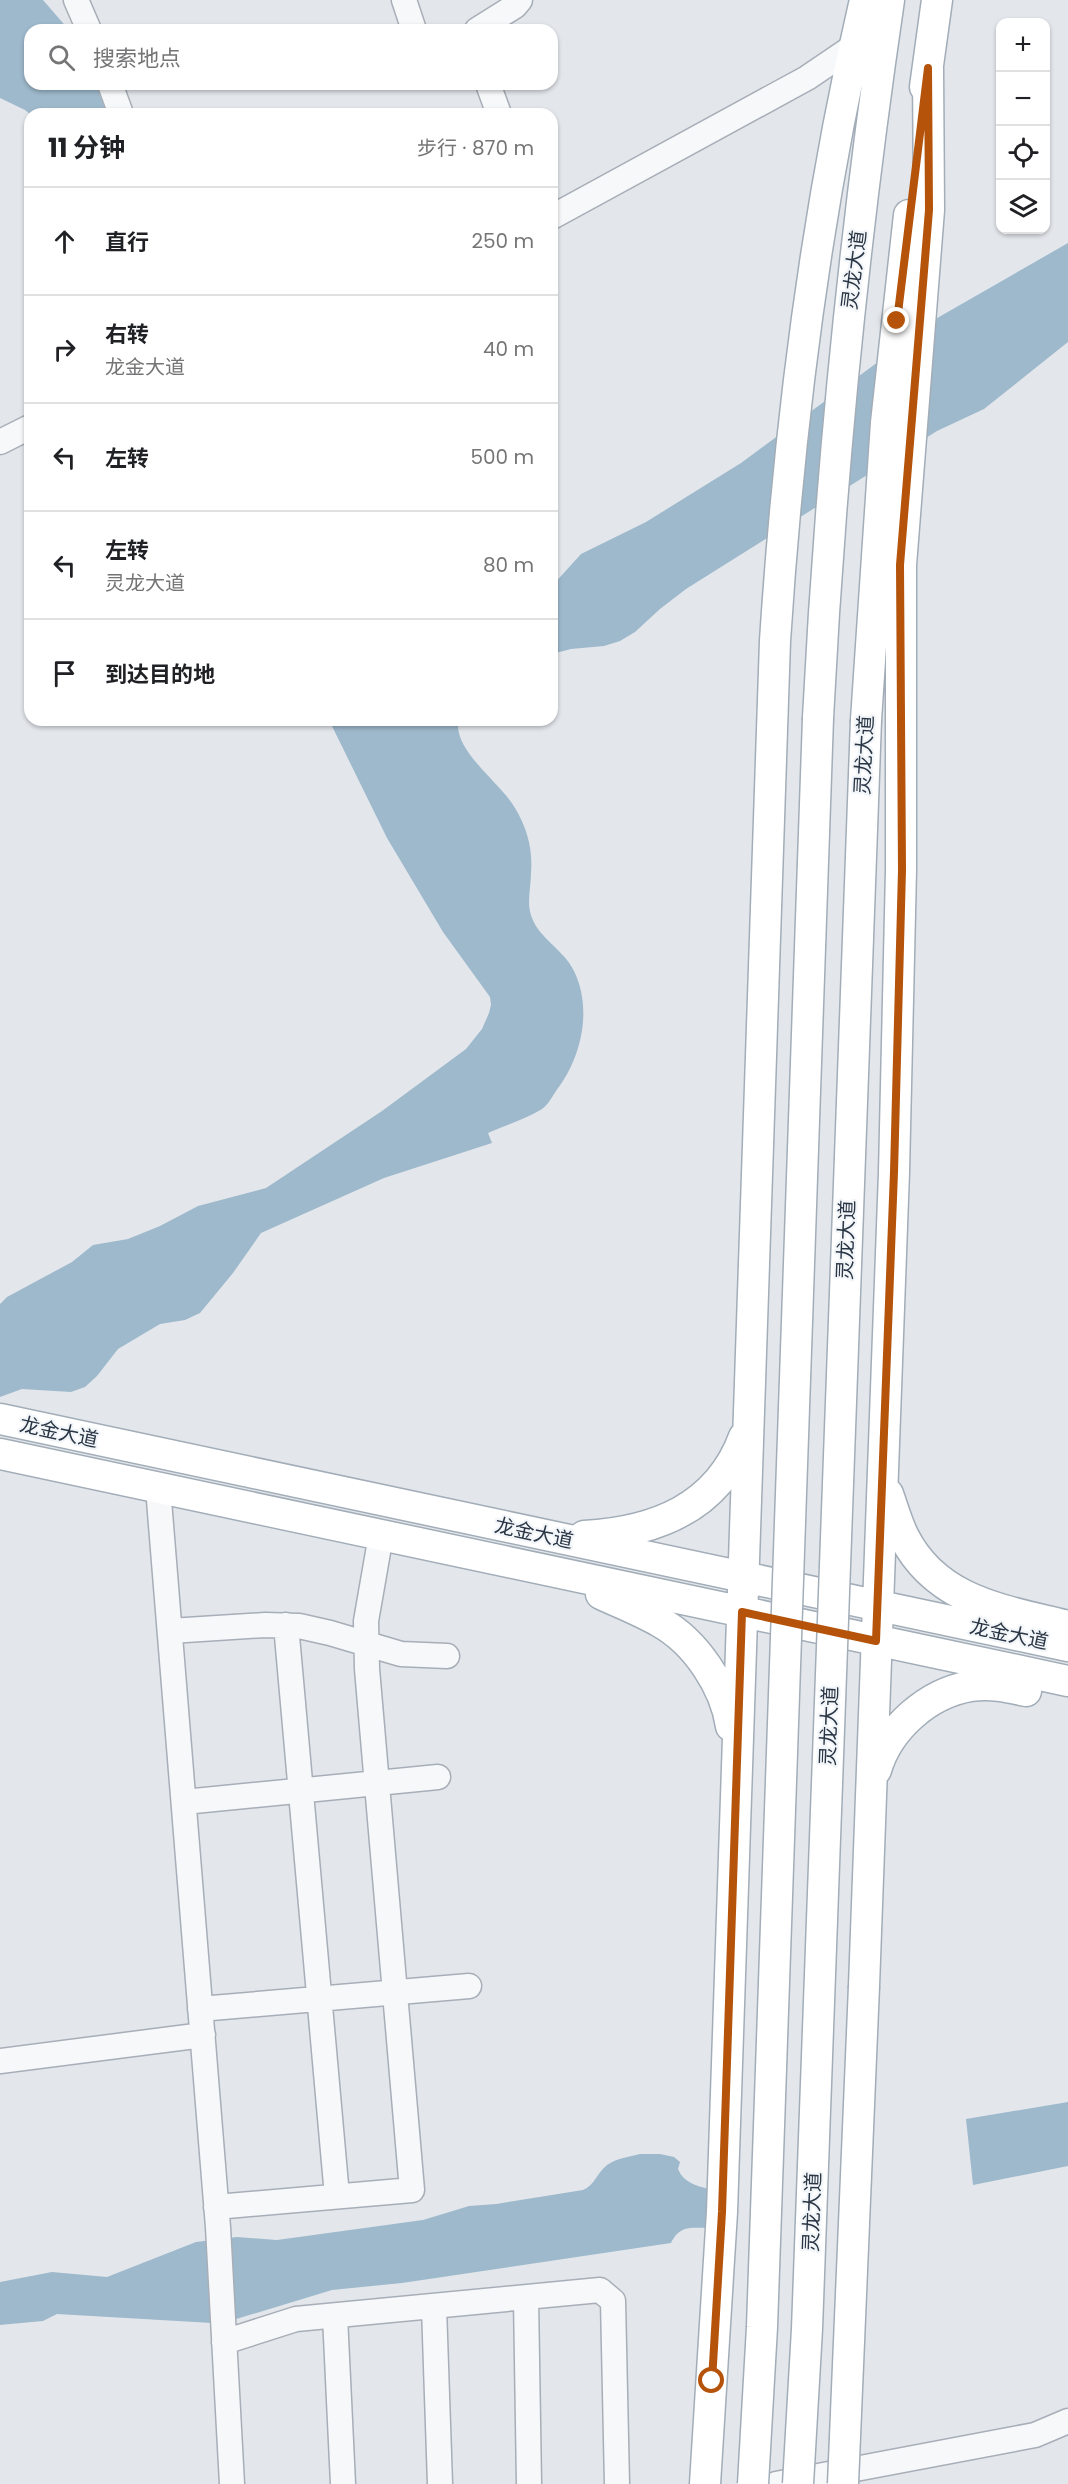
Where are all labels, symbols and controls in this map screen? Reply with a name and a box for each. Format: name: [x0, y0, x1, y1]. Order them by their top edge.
map controls: [996, 18, 1050, 234]
button: +: [996, 18, 1050, 72]
search box: [24, 24, 558, 90]
icon: search: [45, 41, 78, 74]
text: 搜索地点: [93, 43, 181, 74]
button: −: [996, 72, 1050, 126]
button: locate: [996, 126, 1050, 180]
text: 11 分钟: [48, 130, 125, 166]
text: 步行 · 870 m: [417, 134, 534, 162]
button: layers: [996, 180, 1050, 234]
icon: ahead: [48, 225, 81, 258]
text: 直行: [105, 227, 149, 258]
text: 250 m: [471, 227, 534, 255]
street label: 灵龙大道: [835, 229, 873, 311]
route end: [883, 307, 909, 333]
text: 右转: [105, 319, 149, 350]
icon: right: [48, 333, 81, 366]
text: 40 m: [483, 335, 534, 363]
text: 龙金大道: [105, 353, 185, 381]
icon: left: [48, 441, 81, 474]
text: 左转: [105, 443, 149, 474]
text: 500 m: [470, 443, 534, 471]
text: 左转: [105, 535, 149, 566]
icon: left: [48, 549, 81, 582]
text: 80 m: [483, 551, 534, 579]
text: 灵龙大道: [105, 569, 185, 597]
icon: arrive: [48, 657, 81, 690]
text: 到达目的地: [105, 659, 215, 690]
street label: 灵龙大道: [848, 714, 880, 796]
street label: 灵龙大道: [831, 1200, 861, 1280]
street label: 龙金大道: [17, 1410, 101, 1454]
street label: 龙金大道: [492, 1511, 576, 1555]
street label: 龙金大道: [967, 1612, 1051, 1656]
street label: 灵龙大道: [814, 1686, 844, 1766]
street label: 灵龙大道: [797, 2172, 827, 2252]
route start: [698, 2367, 724, 2393]

